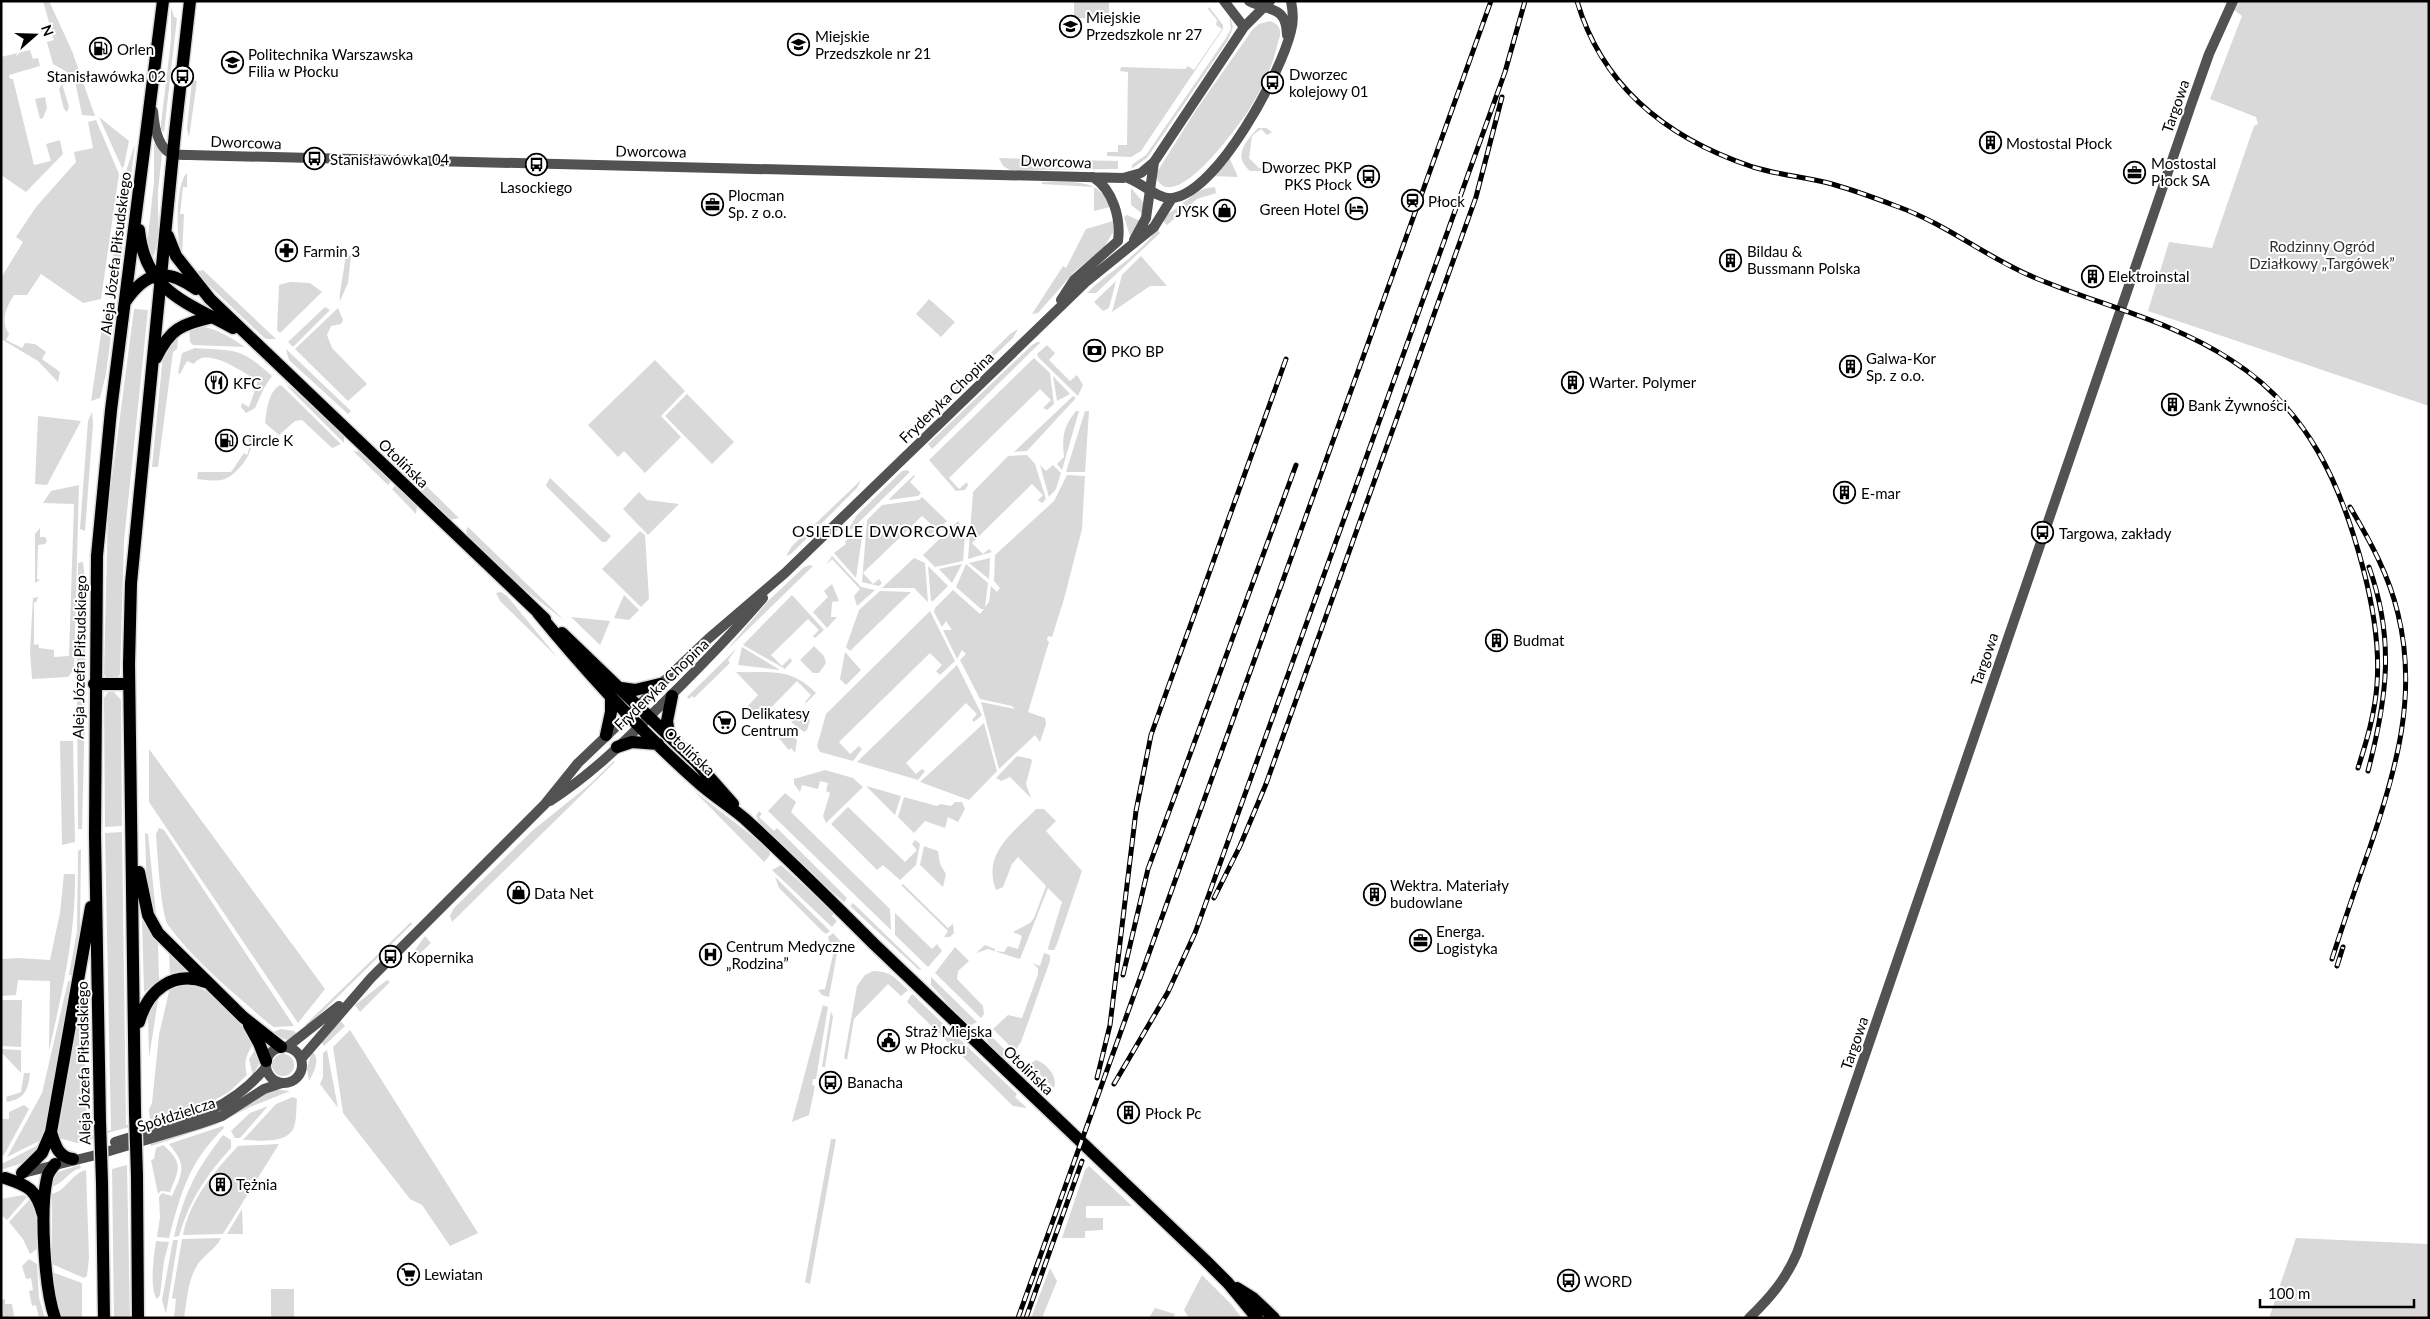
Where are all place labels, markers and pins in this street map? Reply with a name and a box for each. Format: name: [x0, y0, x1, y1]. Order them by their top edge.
place label: Miejskie Przedszkole nr 27: [1086, 8, 1203, 43]
school or university icon: Miejskie Przedszkole nr 27: [1058, 14, 1082, 38]
place label: Miejskie Przedszkole nr 21: [815, 27, 931, 62]
school or university icon: Miejskie Przedszkole nr 21: [787, 33, 811, 57]
fuel station icon: Orlen: [89, 37, 113, 61]
place label: Orlen: [117, 40, 154, 58]
place label: Politechnika Warszawska Filia w Płocku: [248, 45, 413, 80]
school or university icon: Politechnika Warszawska Filia w Płocku: [220, 51, 244, 75]
bus stop icon: Stanisławówka 02: [170, 64, 194, 88]
place label: Dworzec kolejowy 01: [1289, 65, 1369, 100]
place label: Stanisławówka 02: [47, 67, 166, 85]
bus stop icon: Dworzec kolejowy 01: [1261, 71, 1285, 95]
building icon: Mostostal Płock: [1978, 131, 2002, 155]
place label: Mostostal Płock: [2006, 134, 2113, 152]
bus stop icon: Stanisławówka 04: [302, 147, 326, 171]
place label: Stanisławówka 04: [330, 150, 450, 168]
bus stop icon: Lasockiego: [524, 152, 548, 176]
place label: Mostostal Płock SA: [2151, 154, 2216, 189]
place label: Dworzec PKP PKS Płock: [1261, 158, 1352, 193]
office icon: Mostostal Płock SA: [2123, 160, 2147, 184]
bus stop icon: Dworzec PKP PKS Płock: [1356, 164, 1380, 188]
place label: Lasockiego: [500, 178, 572, 196]
place label: Plocman Sp. z o.o.: [728, 186, 786, 221]
station icon: Płock: [1400, 189, 1424, 213]
office icon: Plocman Sp. z o.o.: [700, 192, 724, 216]
place label: Płock: [1428, 192, 1465, 210]
hotel icon: Green Hotel: [1344, 197, 1368, 221]
shop icon: JYSK: [1213, 199, 1237, 223]
place label: Green Hotel: [1260, 200, 1340, 218]
place label: JYSK: [1176, 202, 1209, 220]
pharmacy icon: Farmin 3: [275, 239, 299, 263]
place label: Farmin 3: [303, 242, 360, 260]
place label: Bildau & Bussmann Polska: [1747, 242, 1861, 277]
building icon: Bildau & Bussmann Polska: [1719, 248, 1743, 272]
building icon: Elektroinstal: [2080, 264, 2104, 288]
place label: Elektroinstal: [2108, 267, 2190, 285]
bank icon: PKO BP: [1083, 339, 1107, 363]
place label: PKO BP: [1111, 342, 1164, 360]
place label: Galwa-Kor Sp. z o.o.: [1866, 349, 1936, 384]
building icon: Galwa-Kor Sp. z o.o.: [1838, 355, 1862, 379]
building icon: Warter. Polymer: [1561, 370, 1585, 394]
restaurant icon: KFC: [205, 371, 229, 395]
place label: Warter. Polymer: [1589, 373, 1697, 391]
place label: KFC: [233, 374, 261, 392]
building icon: Bank Żywności: [2160, 393, 2184, 417]
place label: Bank Żywności: [2188, 396, 2287, 414]
fuel station icon: Circle K: [214, 428, 238, 452]
place label: Circle K: [242, 431, 293, 449]
building icon: E-mar: [1833, 481, 1857, 505]
place label: E-mar: [1861, 484, 1901, 502]
bus stop icon: Targowa, zakłady: [2031, 521, 2055, 545]
place label: Targowa, zakłady: [2059, 524, 2172, 542]
building icon: Budmat: [1485, 628, 1509, 652]
place label: Budmat: [1513, 631, 1565, 649]
place label: Delikatesy Centrum: [741, 704, 810, 739]
supermarket icon: Delikatesy Centrum: [713, 710, 737, 734]
place label: Wektra. Materiały budowlane: [1390, 876, 1509, 911]
shop icon: Data Net: [506, 881, 530, 905]
building icon: Wektra. Materiały budowlane: [1362, 882, 1386, 906]
place label: Data Net: [534, 884, 594, 902]
place label: Energa. Logistyka: [1436, 922, 1498, 957]
office icon: Energa. Logistyka: [1408, 928, 1432, 952]
place label: Centrum Medyczne „Rodzina”: [726, 937, 855, 972]
hospital icon: Centrum Medyczne „Rodzina”: [698, 943, 722, 967]
bus stop icon: Kopernika: [379, 945, 403, 969]
place label: Kopernika: [407, 948, 474, 966]
place label: Straż Miejska w Płocku: [905, 1022, 992, 1057]
public building icon: Straż Miejska w Płocku: [877, 1028, 901, 1052]
bus stop icon: Banacha: [819, 1070, 843, 1094]
place label: Banacha: [847, 1073, 903, 1091]
building icon: Płock Pc: [1117, 1101, 1141, 1125]
place label: Płock Pc: [1145, 1104, 1202, 1122]
building icon: Tężnia: [208, 1172, 232, 1196]
place label: Tężnia: [236, 1175, 277, 1193]
supermarket icon: Lewiatan: [396, 1262, 420, 1286]
place label: Lewiatan: [424, 1265, 483, 1283]
bus stop icon: WORD: [1556, 1269, 1580, 1293]
place label: WORD: [1584, 1272, 1632, 1290]

